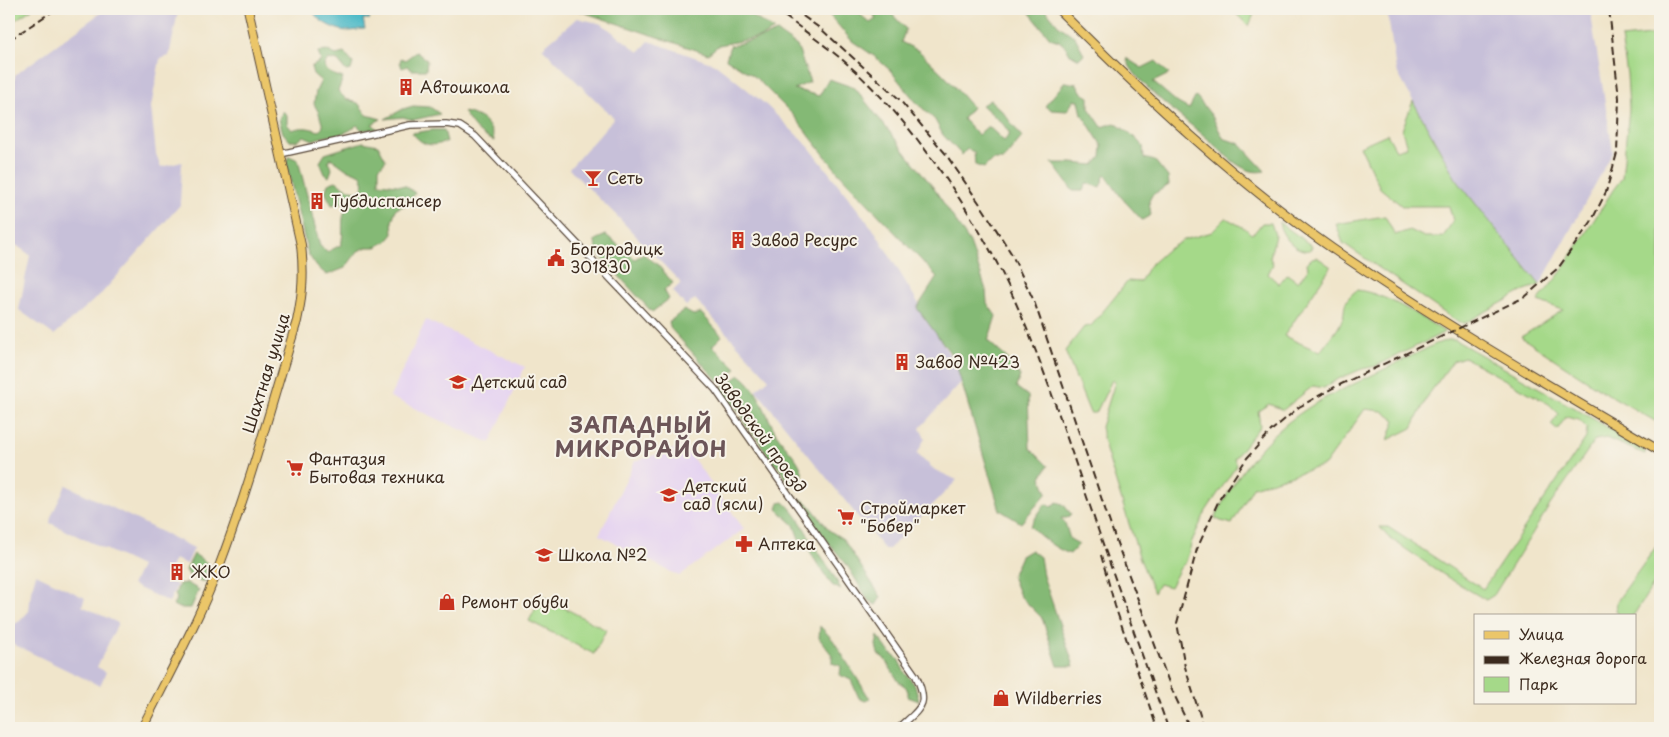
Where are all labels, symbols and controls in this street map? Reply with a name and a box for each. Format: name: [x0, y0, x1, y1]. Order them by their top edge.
place label: Автошкола: [420, 74, 510, 98]
building icon: Автошкола: [396, 77, 416, 97]
place label: Сеть: [607, 165, 643, 189]
bar icon: Сеть: [583, 168, 603, 188]
place label: Тубдиспансер: [331, 188, 442, 212]
building icon: Тубдиспансер: [307, 191, 327, 211]
place label: Завод Ресурс: [752, 227, 857, 251]
building icon: Завод Ресурс: [728, 230, 748, 250]
place label: Богородицк 301830: [570, 236, 663, 278]
public building icon: Богородицк 301830: [546, 248, 566, 268]
street label: Шахтная улица: [235, 310, 295, 436]
place label: Завод №423: [916, 349, 1020, 373]
building icon: Завод №423: [892, 352, 912, 372]
street label: Заводской проезд: [710, 368, 813, 497]
place label: Детский сад: [471, 369, 567, 393]
school or university icon: Детский сад: [448, 372, 468, 392]
district label: ЗАПАДНЫЙ МИКРОРАЙОН: [555, 408, 727, 464]
place label: Фантазия Бытовая техника: [309, 446, 445, 488]
supermarket icon: Фантазия Бытовая техника: [285, 458, 305, 478]
place label: Детский сад (ясли): [682, 473, 763, 515]
school or university icon: Детский сад (ясли): [659, 485, 679, 505]
place label: Строймаркет "Бобер": [860, 495, 966, 537]
supermarket icon: Строймаркет "Бобер": [836, 507, 856, 527]
place label: Аптека: [758, 531, 815, 555]
pharmacy icon: Аптека: [734, 534, 754, 554]
place label: Школа №2: [558, 542, 647, 566]
school or university icon: Школа №2: [534, 545, 554, 565]
place label: ЖКО: [190, 559, 231, 583]
building icon: ЖКО: [167, 562, 187, 582]
place label: Ремонт обуви: [461, 589, 569, 613]
shop icon: Ремонт обуви: [437, 592, 457, 612]
legend: [1474, 614, 1636, 704]
text: Улица: [1519, 622, 1564, 645]
text: Железная дорога: [1519, 646, 1647, 669]
text: Парк: [1519, 672, 1558, 695]
place label: Wildberries: [1015, 685, 1102, 709]
shop icon: Wildberries: [991, 688, 1011, 708]

